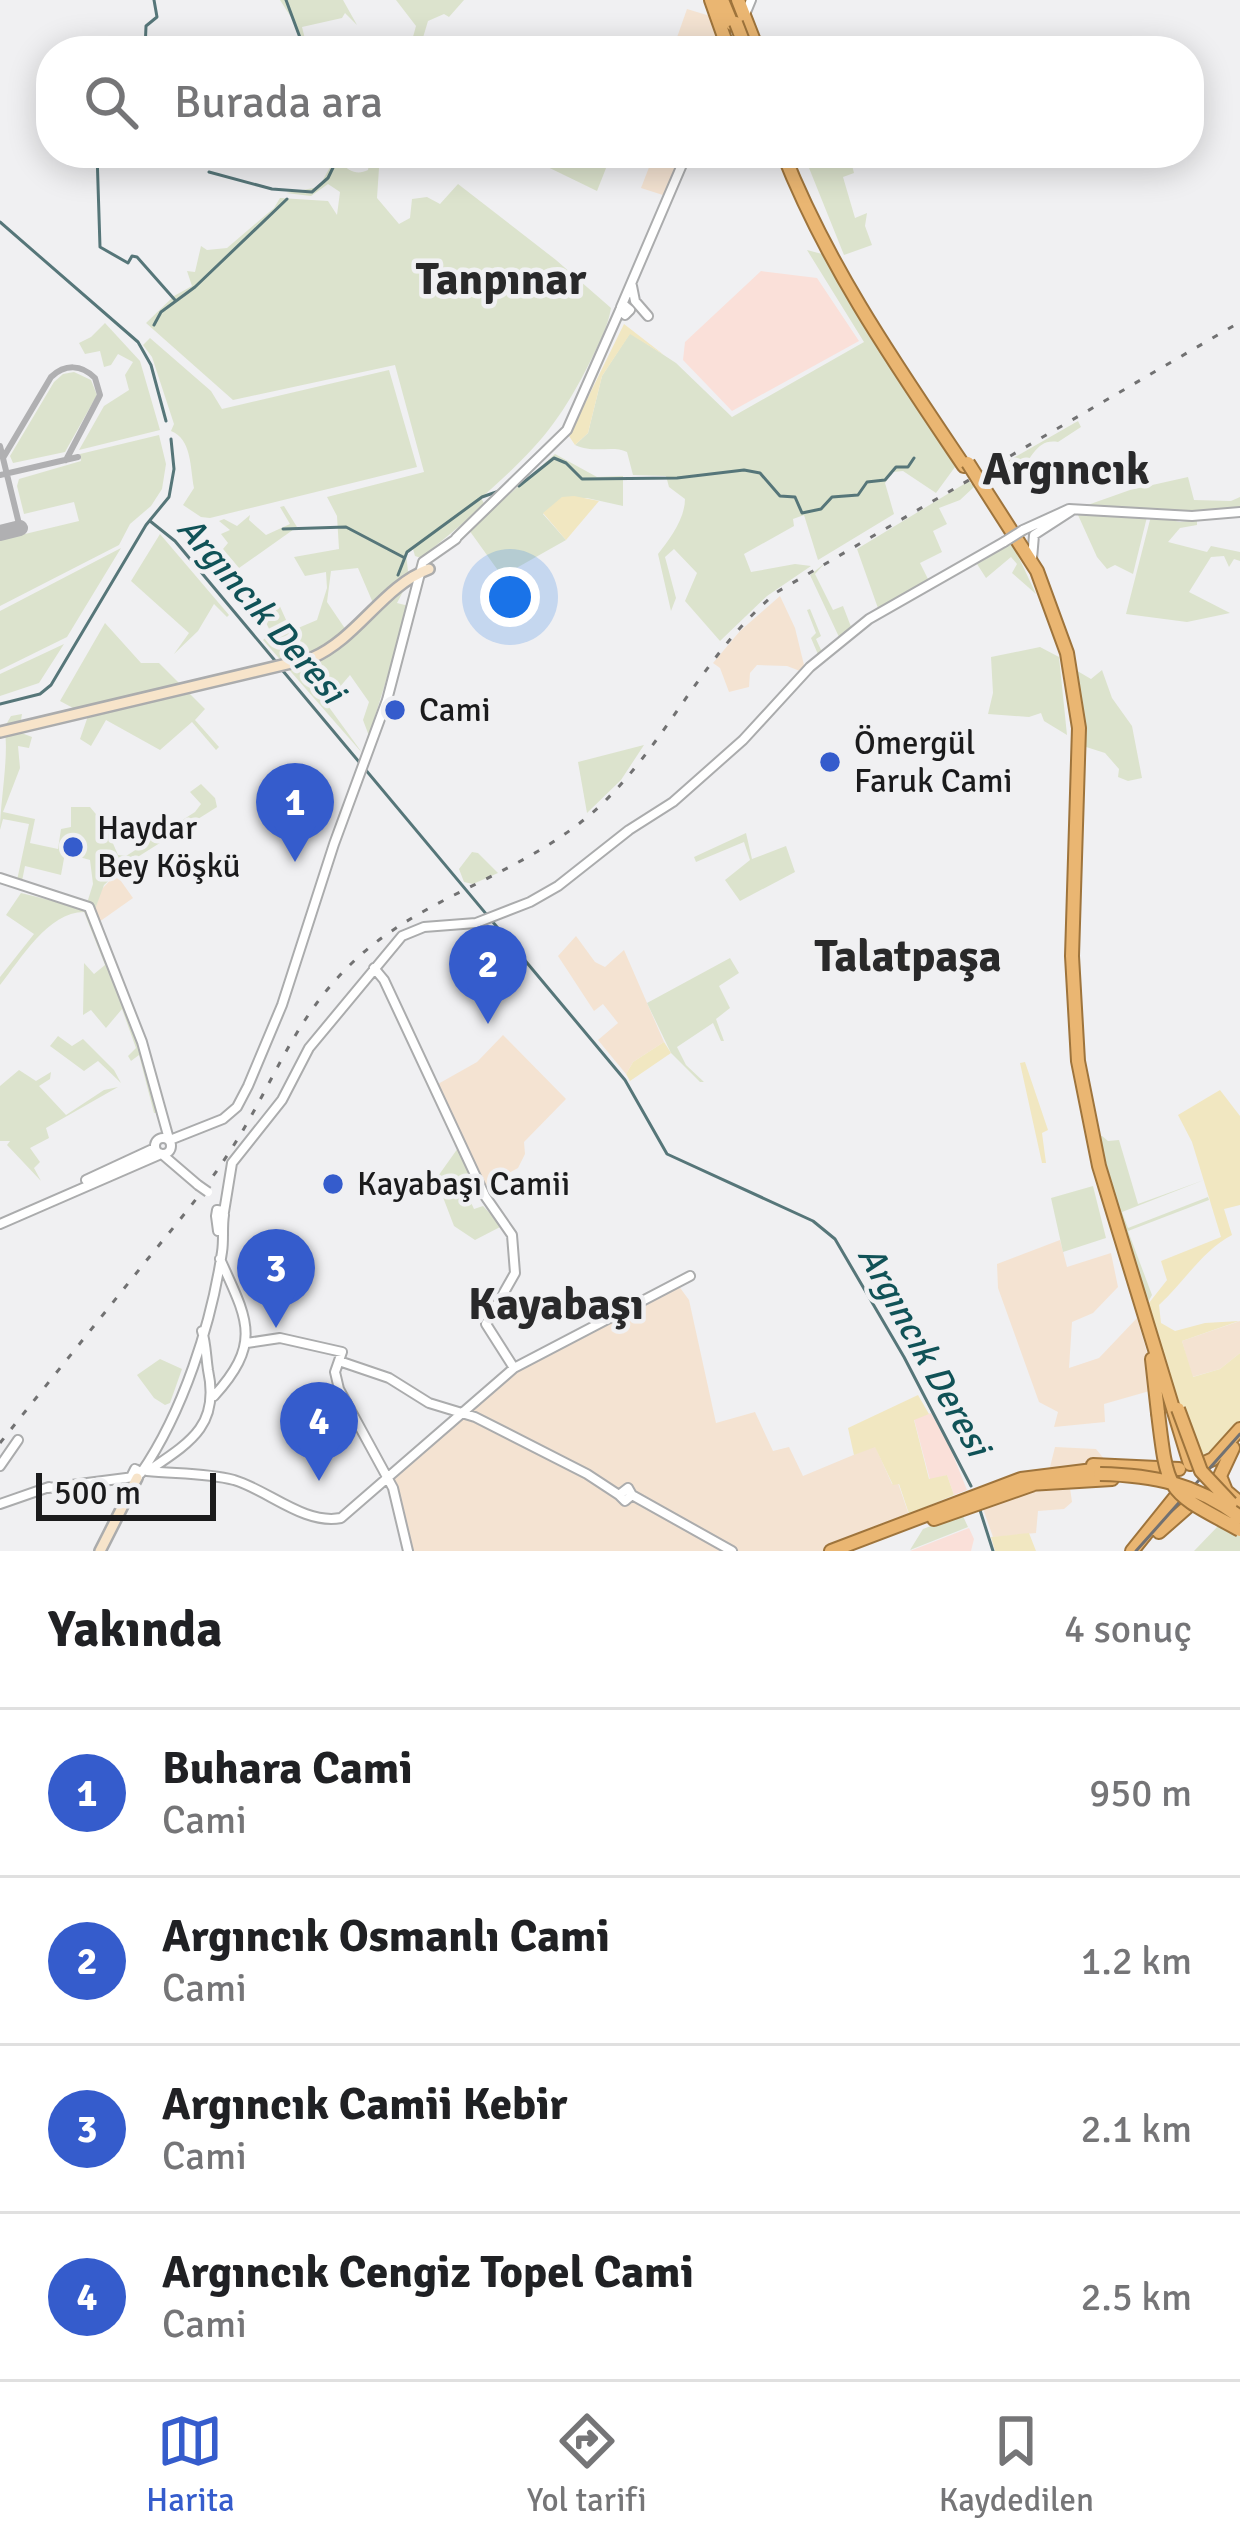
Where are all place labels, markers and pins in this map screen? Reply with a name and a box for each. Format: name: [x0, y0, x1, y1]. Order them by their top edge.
place label: Cami: [419, 690, 491, 731]
marker: Cami: [382, 697, 408, 723]
place label: Ömergül Faruk Cami: [854, 723, 1013, 802]
marker: Ömergül Faruk Cami: [817, 749, 843, 775]
pin: 1: [256, 763, 334, 862]
place label: Haydar Bey Köşkü: [97, 808, 241, 887]
marker: Haydar Bey Köşkü: [60, 834, 86, 860]
pin: 2: [449, 925, 527, 1024]
place label: Kayabaşı Camii: [357, 1164, 570, 1205]
marker: Kayabaşı Camii: [320, 1171, 346, 1197]
pin: 3: [237, 1229, 315, 1328]
pin: 4: [280, 1382, 358, 1481]

